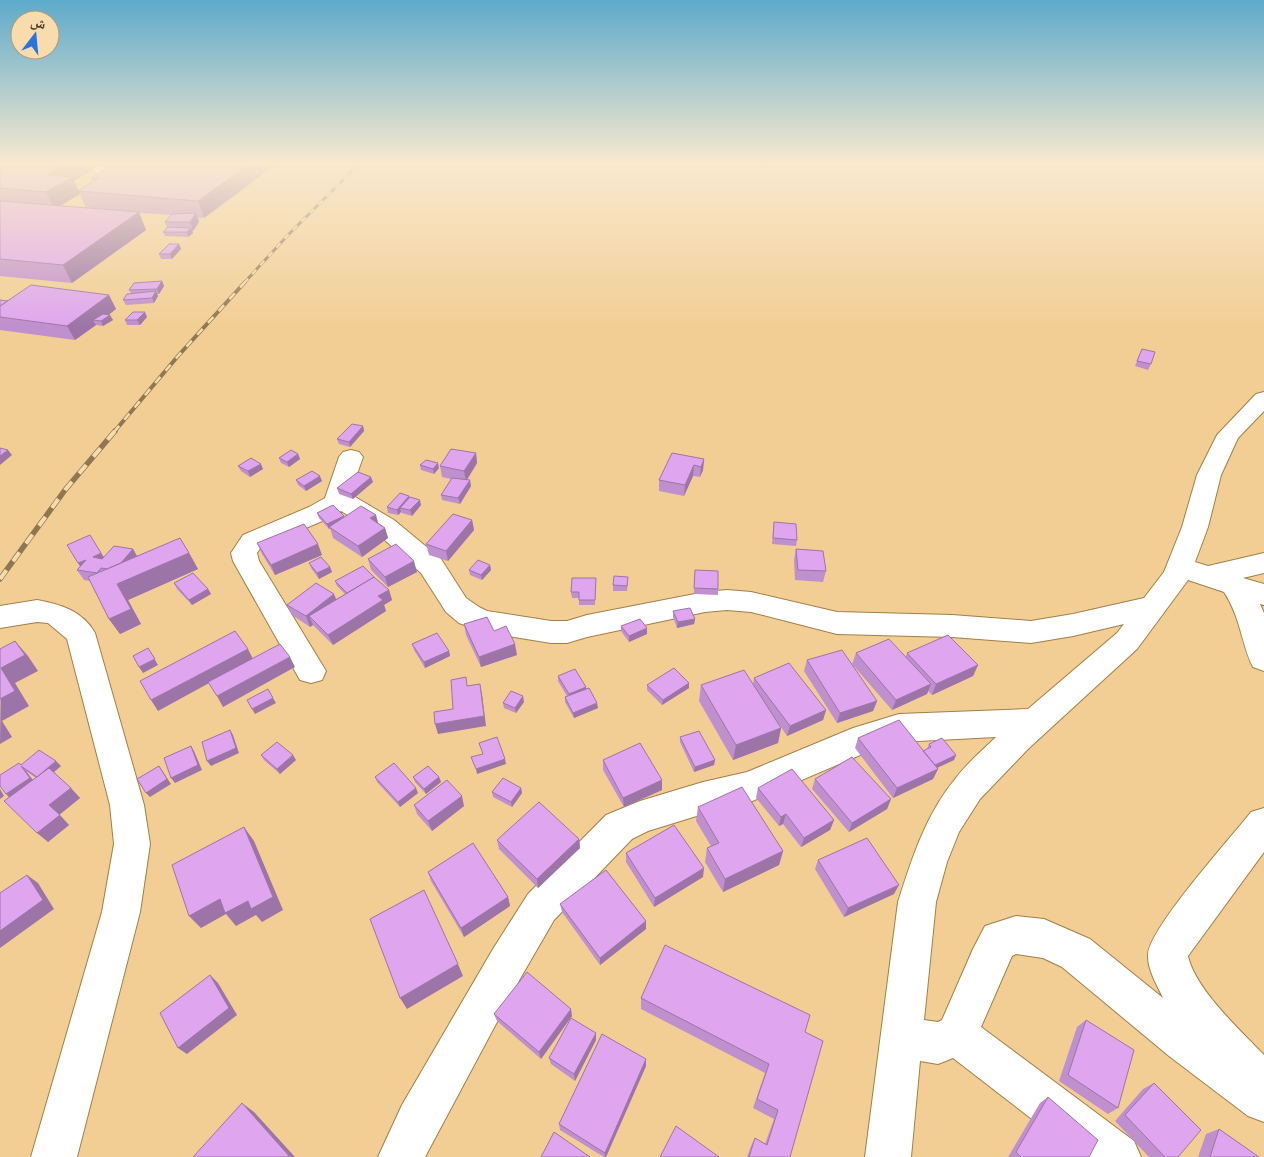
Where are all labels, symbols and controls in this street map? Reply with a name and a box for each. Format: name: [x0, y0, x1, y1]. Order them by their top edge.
north arrow: [10, 10, 60, 60]
text: ش: [29, 12, 48, 33]

